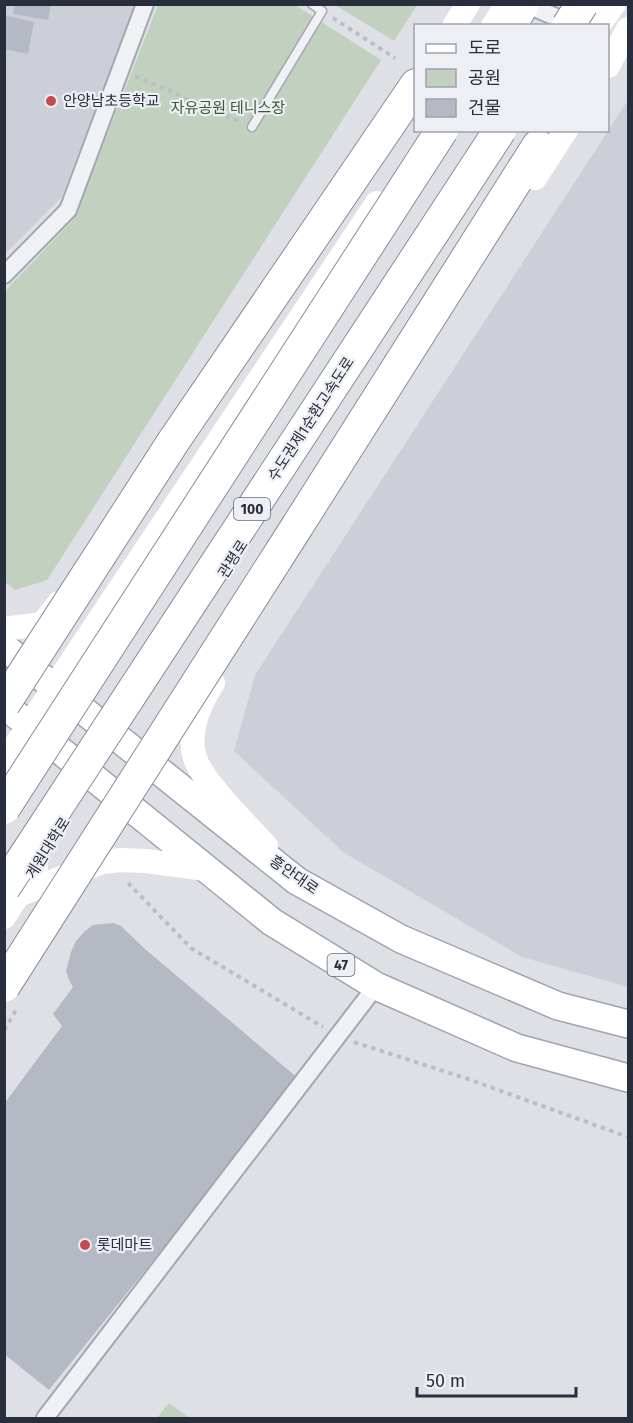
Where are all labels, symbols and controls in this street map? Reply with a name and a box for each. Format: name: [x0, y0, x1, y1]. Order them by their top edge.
legend: [414, 24, 609, 132]
text: 도로: [468, 37, 501, 59]
text: 공원: [468, 67, 501, 89]
place label: 안양남초등학교: [63, 92, 160, 110]
marker: 안양남초등학교: [44, 94, 58, 108]
text: 건물: [468, 97, 501, 119]
park label: 자유공원 테니스장: [171, 99, 285, 117]
street label: 수도권제1순환고속도로: [264, 354, 358, 484]
road number: 100: [234, 498, 270, 520]
street label: 관평로: [214, 537, 252, 581]
street label: 계원대학로: [22, 814, 74, 882]
street label: 흥안대로: [266, 852, 322, 898]
road number: 47: [328, 954, 354, 976]
place label: 롯데마트: [97, 1236, 152, 1254]
marker: 롯데마트: [78, 1238, 92, 1252]
scale bar: [417, 1360, 576, 1398]
text: 50 m: [426, 1370, 465, 1392]

